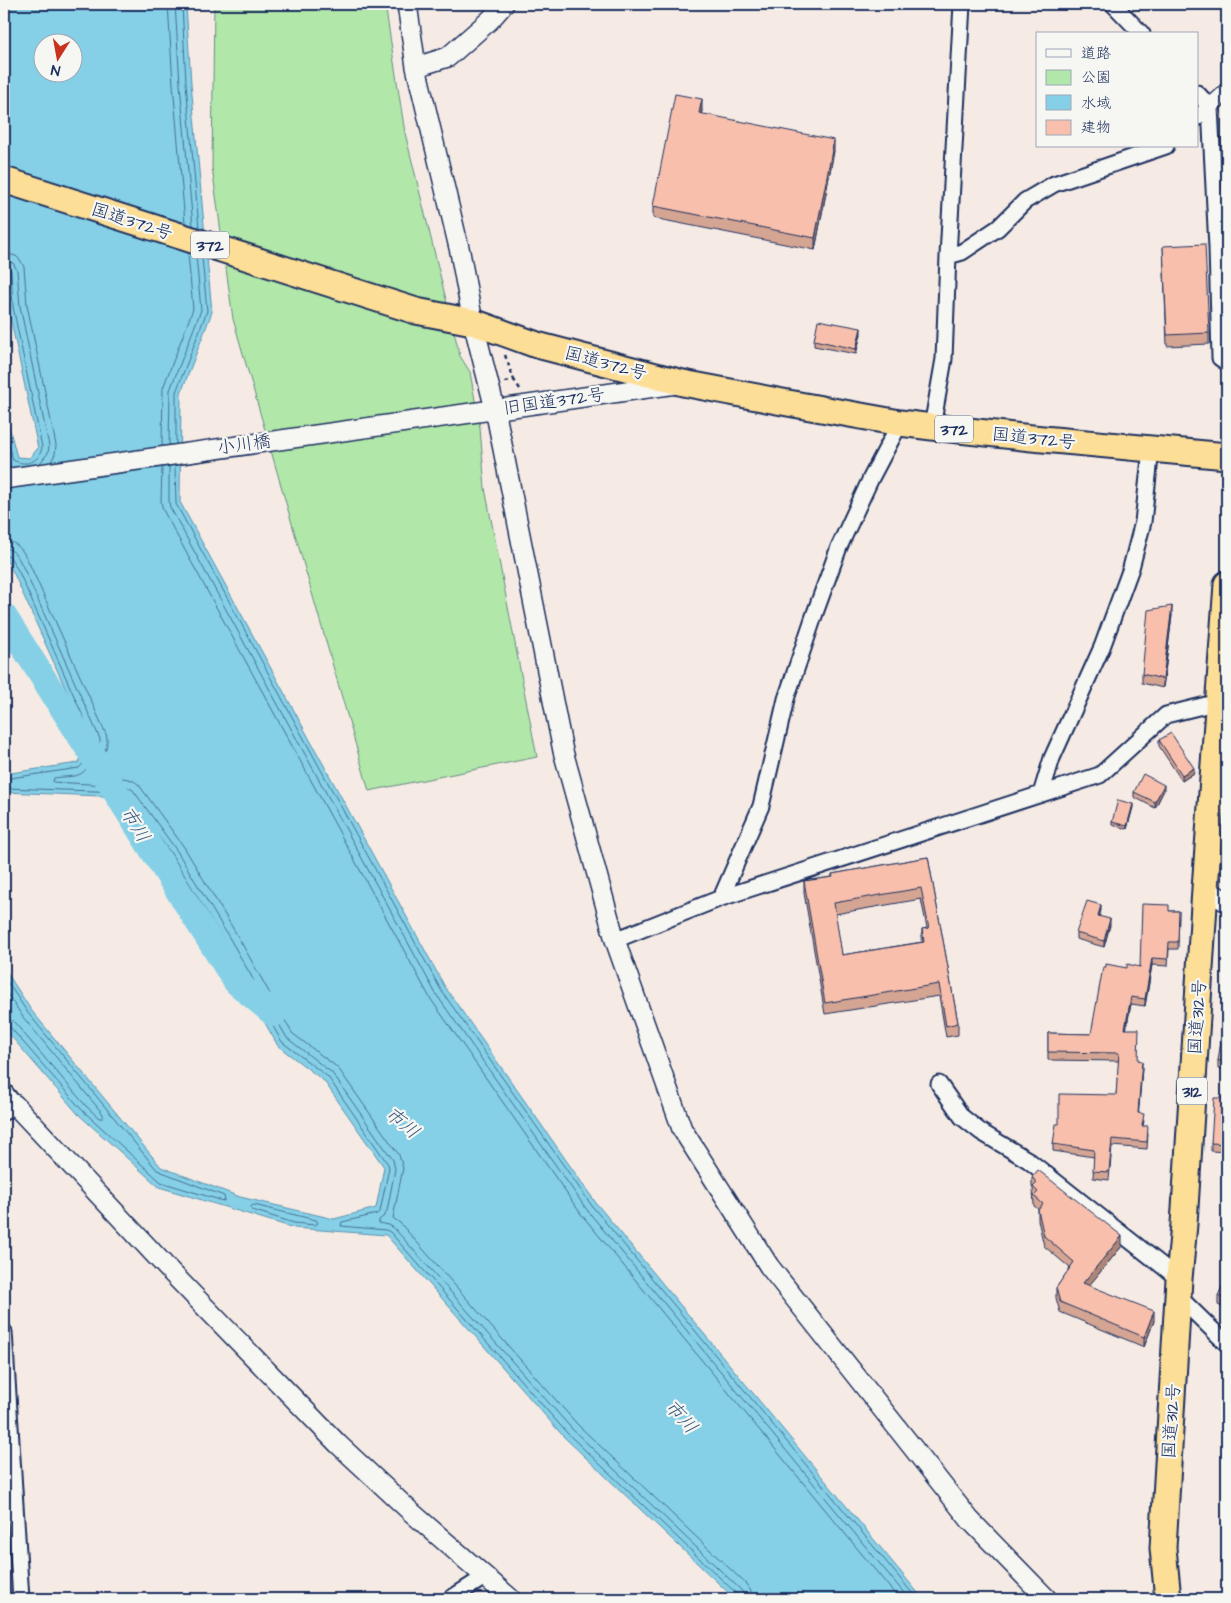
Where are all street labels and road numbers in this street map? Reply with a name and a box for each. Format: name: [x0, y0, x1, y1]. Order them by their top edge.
street label: 国道372号: [88, 197, 176, 246]
road number: 372: [191, 232, 229, 258]
street label: 国道372号: [562, 340, 650, 386]
street label: 旧国道372号: [502, 382, 607, 421]
road number: 372: [935, 416, 973, 442]
street label: 国道372号: [991, 422, 1077, 455]
street label: 小川橋: [216, 428, 273, 461]
street label: 国道312号: [1182, 978, 1213, 1056]
road number: 312: [1177, 1078, 1207, 1104]
street label: 国道312号: [1156, 1382, 1187, 1460]

